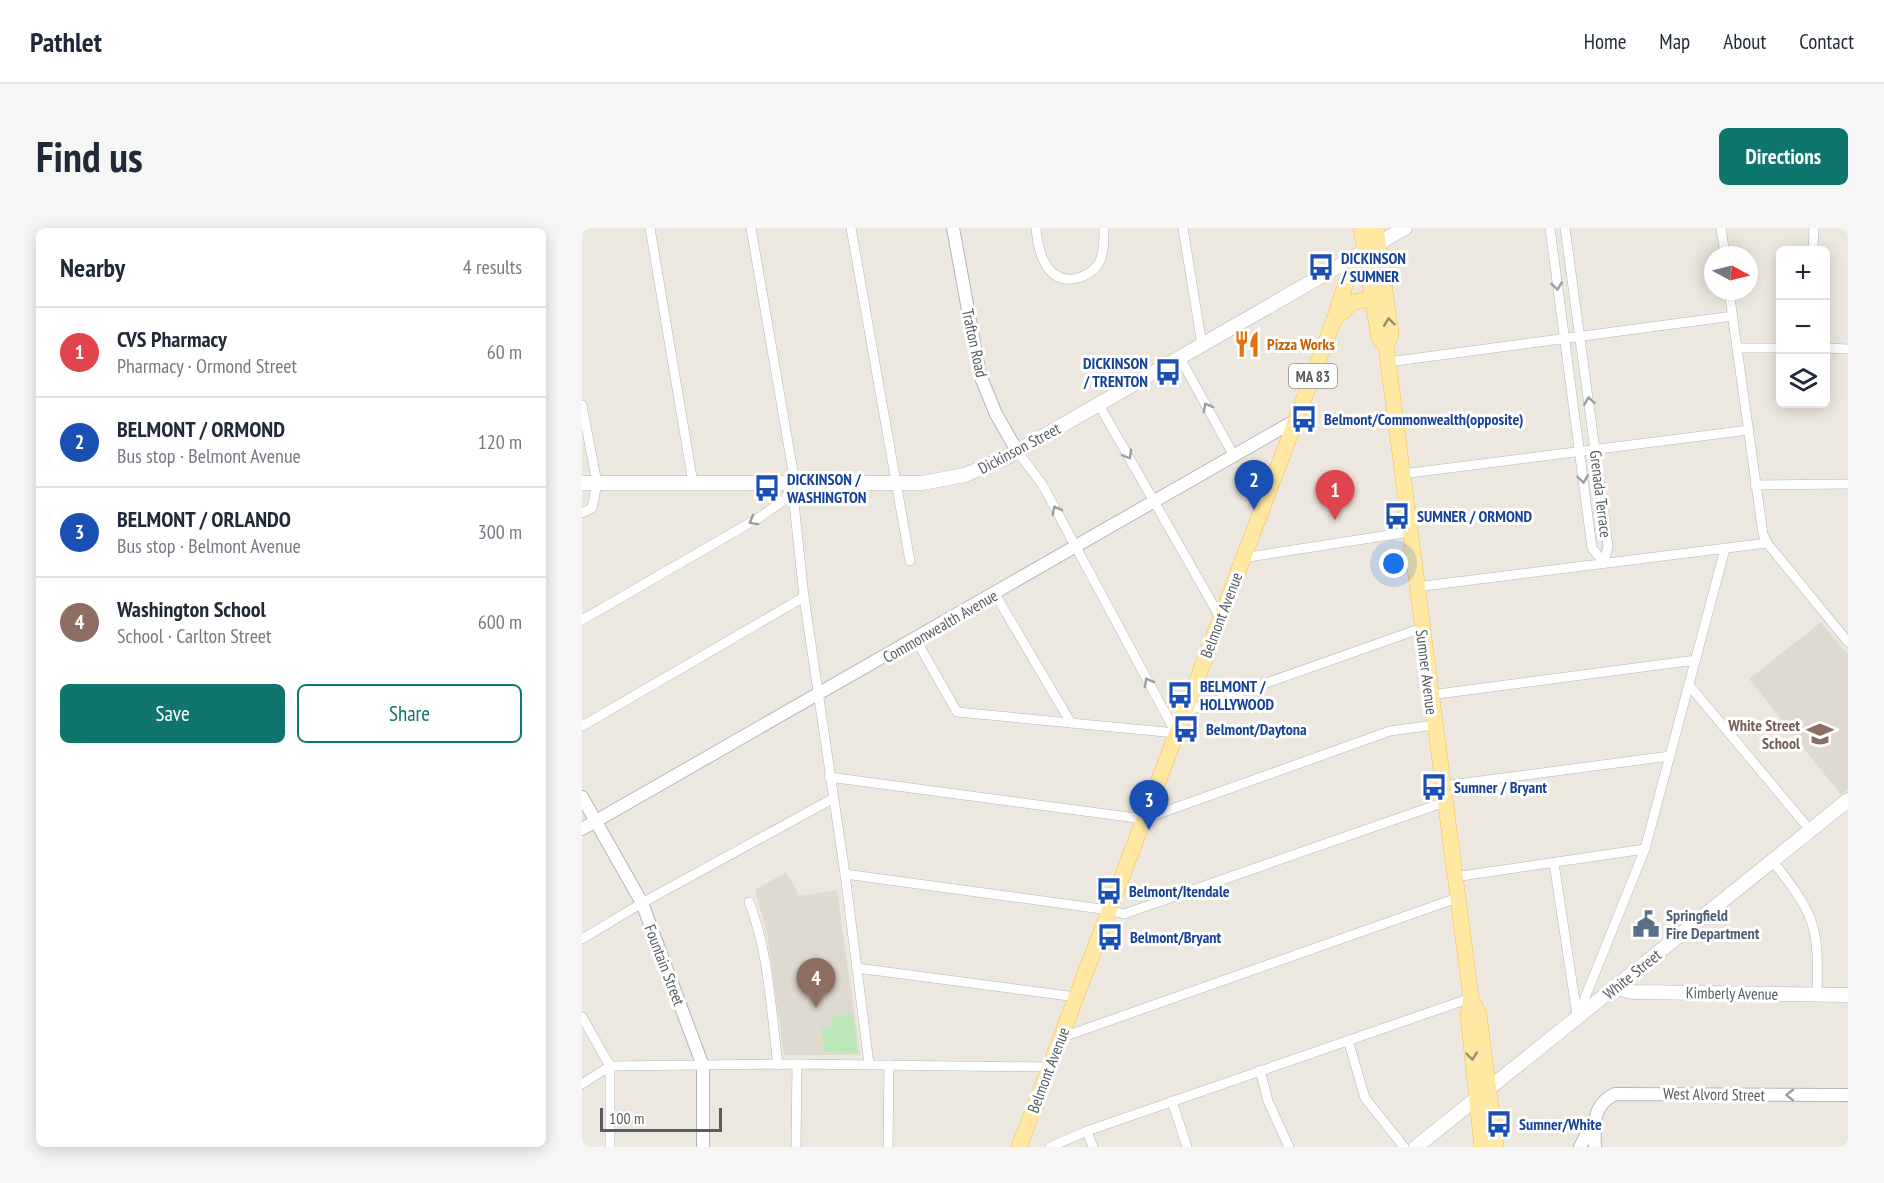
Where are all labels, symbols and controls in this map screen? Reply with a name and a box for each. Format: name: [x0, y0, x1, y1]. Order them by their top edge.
text: Pathlet: [30, 23, 102, 60]
text: Home: [1584, 28, 1626, 55]
text: Map: [1659, 28, 1690, 55]
text: About: [1723, 28, 1766, 55]
text: Contact: [1799, 28, 1854, 55]
button: Directions: [1719, 128, 1848, 185]
text: Find us: [36, 129, 143, 184]
north arrow: [1704, 246, 1758, 300]
map controls: [1776, 246, 1830, 408]
button: +: [1776, 246, 1830, 300]
place label: DICKINSON / SUMNER: [1340, 248, 1406, 286]
text: Nearby: [60, 251, 125, 284]
bus stop icon: DICKINSON / SUMNER: [1306, 252, 1336, 282]
text: 4 results: [463, 254, 522, 280]
one-way arrow: [1550, 281, 1563, 291]
button: −: [1776, 300, 1830, 354]
street label: Trafton Road: [958, 307, 992, 379]
one-way arrow: [1384, 317, 1396, 326]
text: CVS Pharmacy: [117, 325, 227, 353]
restaurant icon: Pizza Works: [1232, 329, 1262, 359]
place label: Pizza Works: [1267, 334, 1335, 354]
text: 1: [75, 339, 84, 365]
text: 60 m: [487, 339, 522, 365]
text: Pharmacy · Ormond Street: [117, 353, 297, 379]
place label: DICKINSON / TRENTON: [1083, 353, 1148, 391]
button: layers: [1776, 354, 1830, 408]
bus stop icon: DICKINSON / TRENTON: [1153, 357, 1183, 387]
road number: MA 83: [1289, 364, 1337, 388]
one-way arrow: [1584, 396, 1596, 406]
one-way arrow: [1203, 403, 1214, 413]
bus stop icon: Belmont/Commonwealth(opposite): [1289, 404, 1319, 434]
place label: Belmont/Commonwealth(opposite): [1324, 409, 1524, 429]
text: BELMONT / ORMOND: [117, 415, 285, 443]
street label: Dickinson Street: [975, 418, 1064, 478]
text: 2: [75, 429, 84, 455]
text: 120 m: [478, 429, 522, 455]
text: Bus stop · Belmont Avenue: [117, 443, 301, 469]
one-way arrow: [1121, 449, 1132, 459]
street label: Grenada Terrace: [1586, 449, 1616, 539]
pin: 2: [1234, 460, 1274, 510]
place label: DICKINSON / WASHINGTON: [786, 469, 867, 507]
pin: 1: [1316, 470, 1354, 520]
bus stop icon: DICKINSON / WASHINGTON: [752, 473, 782, 503]
one-way arrow: [1576, 475, 1589, 484]
bus stop icon: SUMNER / ORMOND: [1382, 501, 1412, 531]
text: BELMONT / ORLANDO: [117, 505, 291, 533]
one-way arrow: [1052, 506, 1063, 516]
place label: SUMNER / ORMOND: [1417, 506, 1532, 526]
one-way arrow: [749, 514, 759, 525]
text: 3: [75, 519, 84, 545]
text: 300 m: [478, 519, 522, 545]
text: Bus stop · Belmont Avenue: [117, 533, 301, 559]
your location: [1379, 549, 1408, 578]
street label: Belmont Avenue: [1196, 569, 1246, 661]
street label: Commonwealth Avenue: [879, 585, 1001, 667]
text: Washington School: [117, 595, 266, 623]
text: 4: [75, 609, 84, 635]
text: 600 m: [478, 609, 522, 635]
text: School · Carlton Street: [117, 623, 272, 649]
street label: Sumner Avenue: [1412, 628, 1442, 716]
place label: BELMONT / HOLLYWOOD: [1200, 676, 1275, 714]
one-way arrow: [1144, 677, 1156, 688]
bus stop icon: BELMONT / HOLLYWOOD: [1165, 680, 1195, 710]
button: Save: [60, 684, 285, 743]
button: Share: [297, 684, 522, 743]
bus stop icon: Belmont/Daytona: [1171, 714, 1201, 744]
place label: White Street School: [1727, 715, 1800, 753]
place label: Belmont/Daytona: [1206, 719, 1307, 739]
school or university icon: White Street School: [1805, 719, 1835, 749]
bus stop icon: Sumner / Bryant: [1419, 772, 1449, 802]
place label: Sumner / Bryant: [1454, 777, 1547, 797]
pin: 3: [1130, 780, 1168, 830]
bus stop icon: Belmont/Itendale: [1094, 876, 1124, 906]
place label: Belmont/Itendale: [1129, 881, 1230, 901]
place label: Springfield Fire Department: [1666, 905, 1760, 943]
public building icon: Springfield Fire Department: [1631, 909, 1661, 939]
street label: Fountain Street: [640, 922, 690, 1009]
bus stop icon: Belmont/Bryant: [1095, 922, 1125, 952]
place label: Belmont/Bryant: [1130, 927, 1221, 947]
street label: White Street: [1599, 944, 1665, 1003]
pin: 4: [796, 958, 836, 1008]
street label: Kimberly Avenue: [1686, 982, 1778, 1004]
street label: Belmont Avenue: [1023, 1024, 1073, 1116]
one-way arrow: [1465, 1051, 1478, 1061]
street label: West Alvord Street: [1663, 1083, 1766, 1105]
one-way arrow: [1785, 1089, 1794, 1101]
scale bar: [600, 1105, 722, 1132]
text: 100 m: [609, 1108, 644, 1128]
bus stop icon: Sumner/White: [1484, 1109, 1514, 1139]
place label: Sumner/White: [1519, 1114, 1602, 1134]

